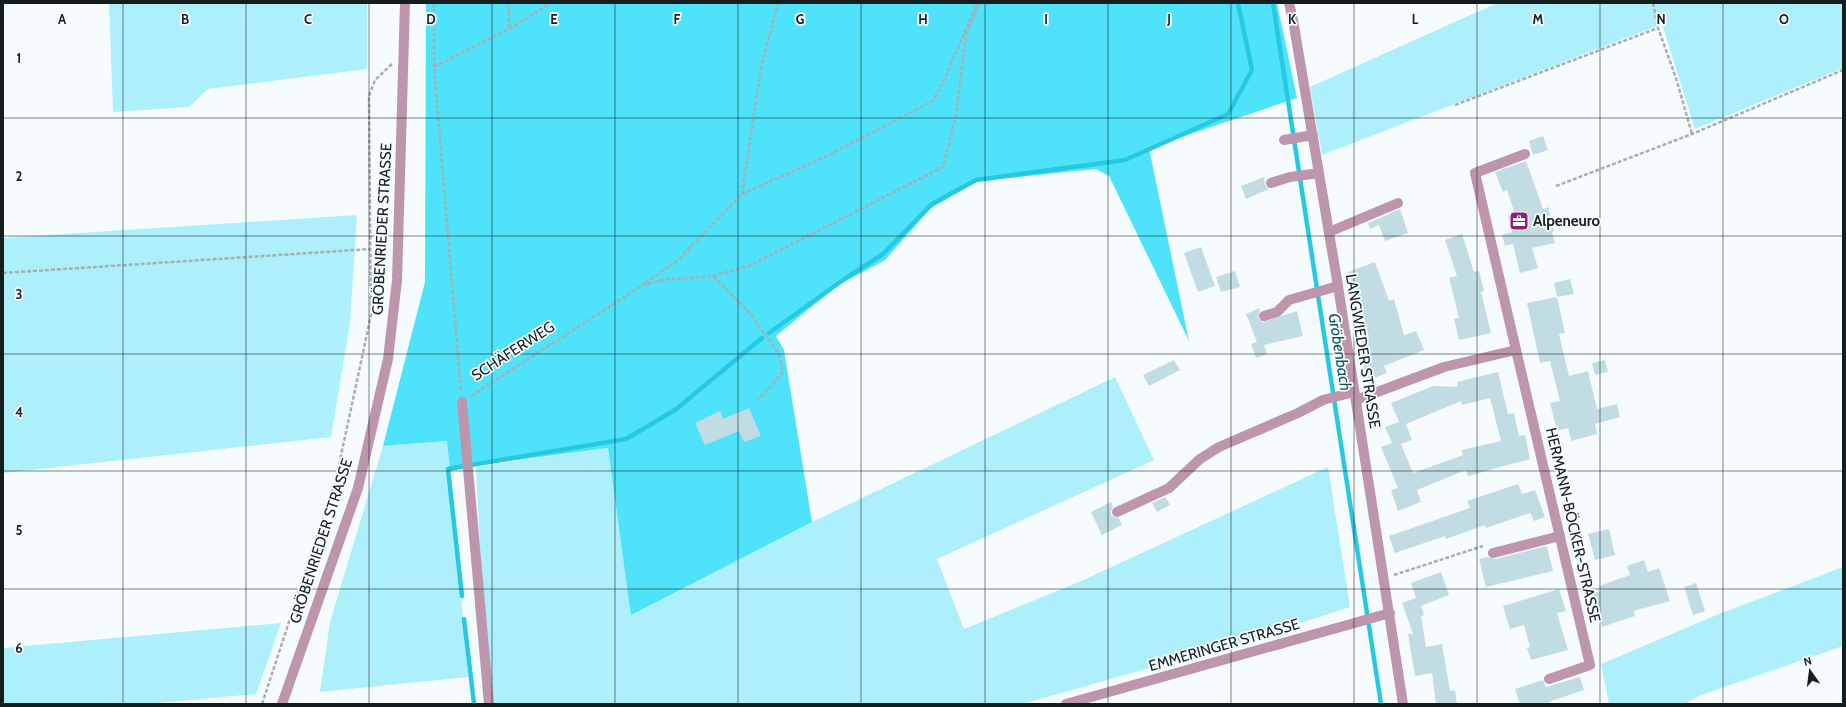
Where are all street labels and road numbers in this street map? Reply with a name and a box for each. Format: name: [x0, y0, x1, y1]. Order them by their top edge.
street label: GRÖBENRIEDER STRASSE: [369, 143, 395, 315]
street label: LANGWIEDER STRASSE: [1342, 272, 1384, 430]
street label: SCHÄFERWEG: [468, 317, 558, 385]
street label: HERMANN-BÖCKER-STRASSE: [1542, 426, 1604, 624]
street label: GRÖBENRIEDER STRASSE: [286, 456, 356, 626]
street label: EMMERINGER STRASSE: [1147, 615, 1301, 675]

